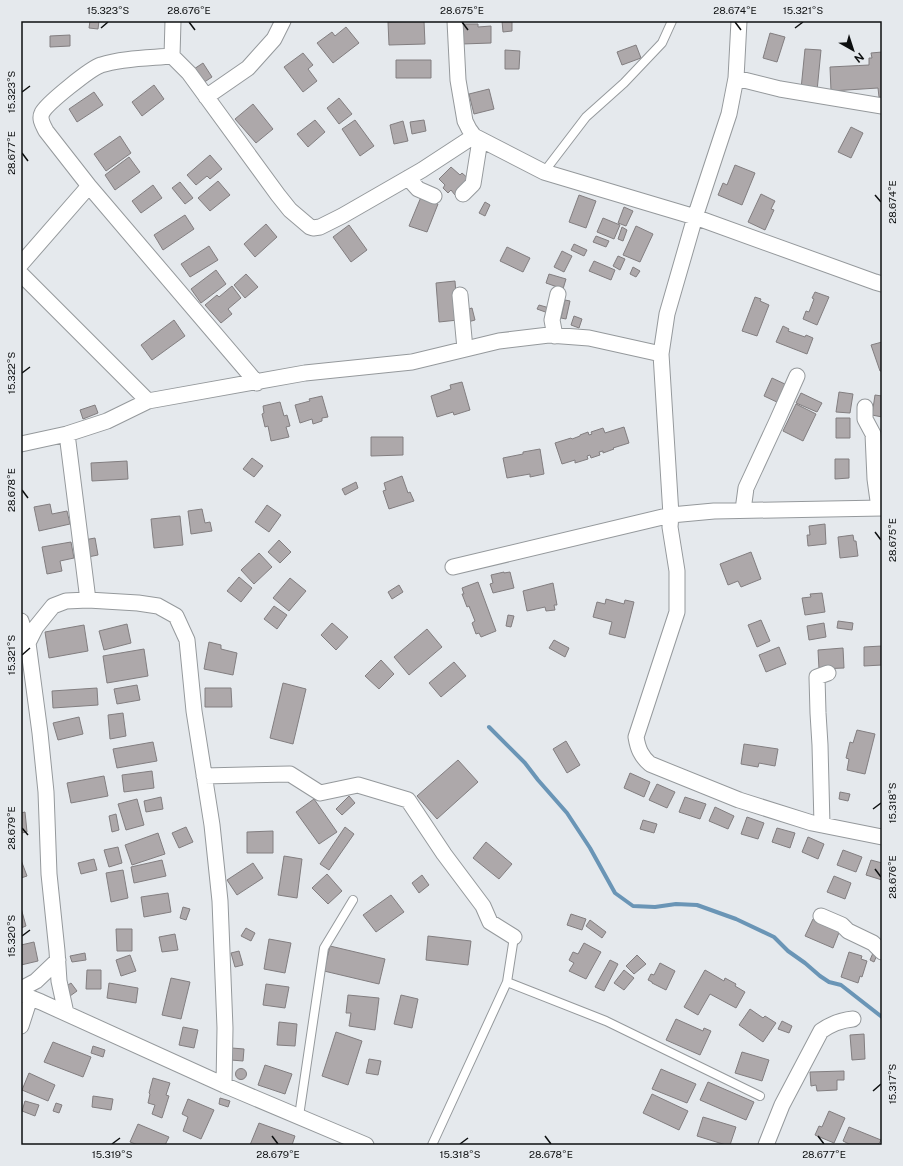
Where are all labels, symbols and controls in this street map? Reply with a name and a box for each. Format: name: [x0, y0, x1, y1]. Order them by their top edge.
text: 15.323°S: [87, 4, 130, 16]
text: 28.676°E: [167, 4, 211, 16]
text: 28.675°E: [440, 4, 484, 16]
text: 28.674°E: [713, 4, 757, 16]
text: 15.321°S: [783, 4, 823, 16]
north arrow: [833, 30, 873, 70]
text: N: [852, 50, 866, 65]
text: 15.323°S: [5, 70, 17, 113]
text: 28.677°E: [5, 131, 17, 175]
text: 28.674°E: [886, 180, 898, 224]
text: 15.322°S: [5, 352, 17, 394]
text: 28.678°E: [5, 468, 17, 512]
text: 28.675°E: [886, 518, 898, 562]
text: 15.321°S: [5, 635, 17, 675]
text: 15.318°S: [886, 782, 898, 823]
text: 28.679°E: [5, 806, 17, 850]
text: 28.676°E: [886, 855, 898, 899]
text: 15.320°S: [5, 914, 17, 957]
text: 15.317°S: [886, 1063, 898, 1104]
text: 15.319°S: [92, 1148, 133, 1160]
text: 28.679°E: [256, 1148, 300, 1160]
text: 15.318°S: [440, 1148, 481, 1160]
text: 28.678°E: [529, 1148, 573, 1160]
text: 28.677°E: [802, 1148, 846, 1160]

